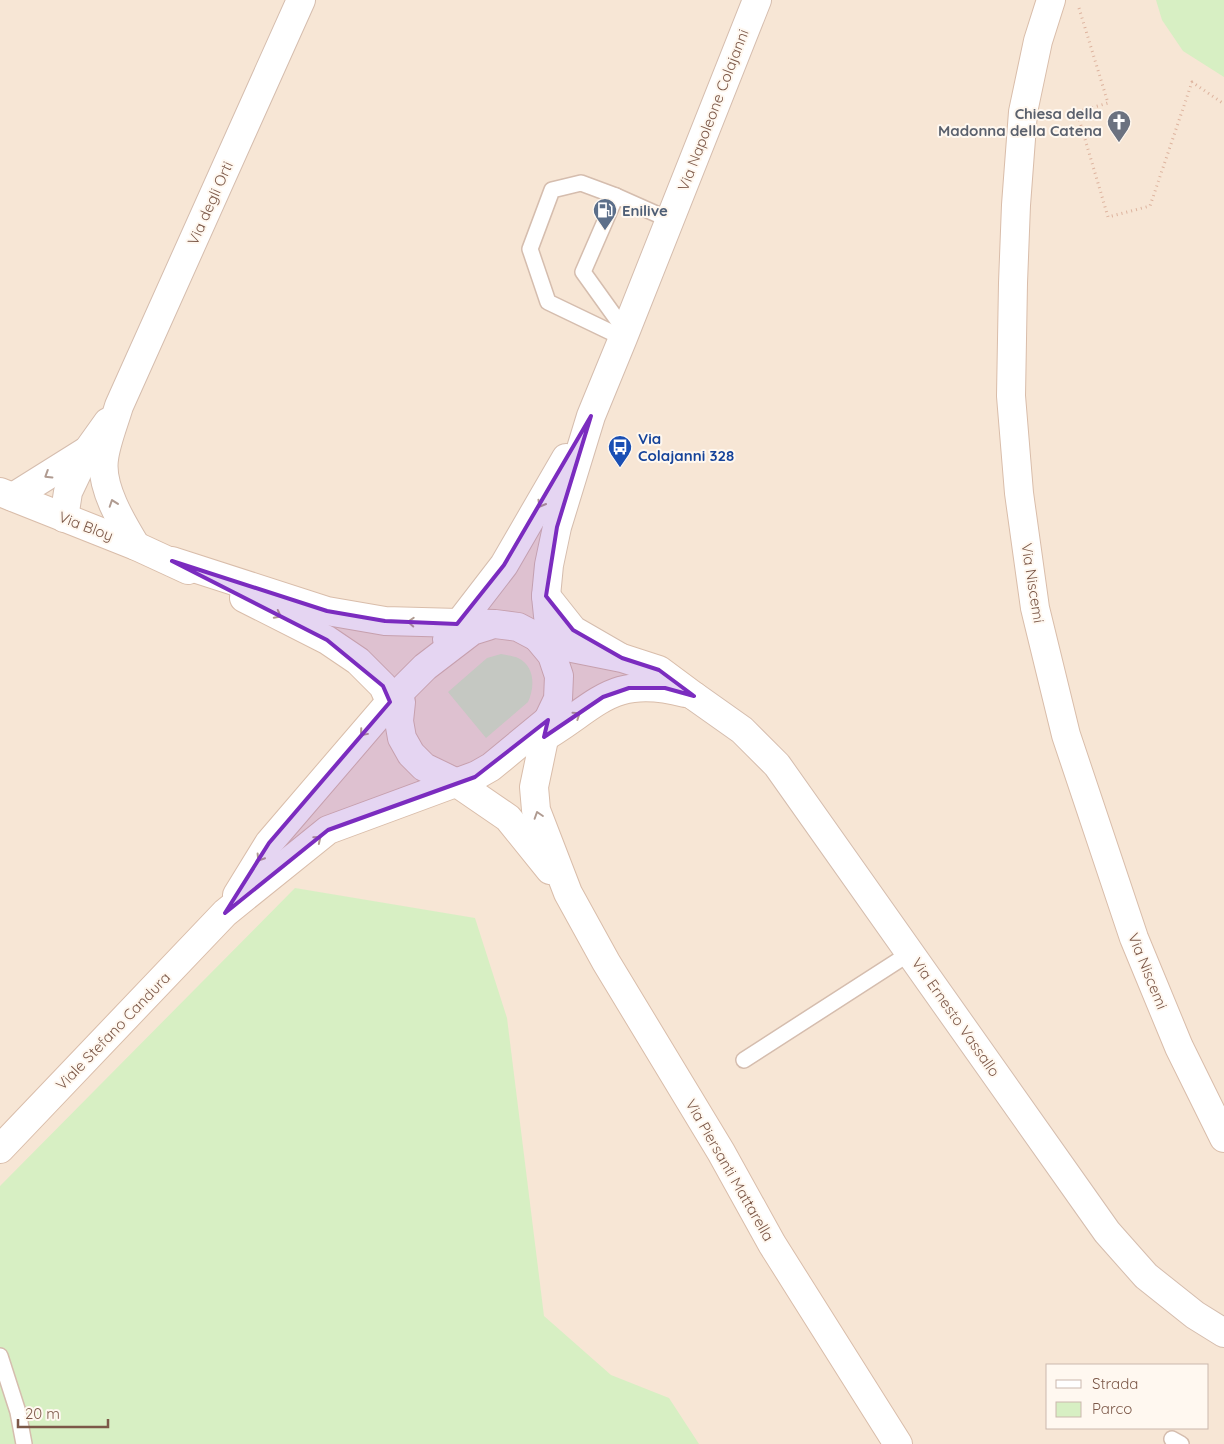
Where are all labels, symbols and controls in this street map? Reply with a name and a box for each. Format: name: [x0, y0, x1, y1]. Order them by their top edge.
street label: Via Napoleone Colajanni: [673, 26, 753, 194]
place label: Chiesa della Madonna della Catena: [938, 104, 1102, 140]
church icon: Chiesa della Madonna della Catena: [1106, 109, 1132, 143]
street label: Via degli Orti: [183, 158, 237, 248]
fuel station icon: Enilive: [592, 197, 618, 231]
place label: Enilive: [622, 201, 668, 220]
place label: Via Colajanni 328: [638, 429, 734, 465]
bus stop icon: Via Colajanni 328: [607, 434, 633, 468]
one-way arrow: [44, 469, 53, 479]
one-way arrow: [537, 498, 547, 507]
one-way arrow: [109, 499, 119, 508]
street label: Via Bloy: [56, 507, 116, 545]
street label: Via Niscemi: [1017, 542, 1049, 624]
one-way arrow: [272, 609, 281, 619]
one-way arrow: [407, 617, 415, 628]
one-way arrow: [572, 712, 581, 721]
one-way arrow: [360, 727, 369, 736]
one-way arrow: [534, 811, 544, 820]
one-way arrow: [312, 835, 321, 844]
one-way arrow: [256, 853, 266, 862]
street label: Via Niscemi: [1124, 930, 1172, 1012]
street label: Via Ernesto Vassallo: [908, 954, 1004, 1080]
street label: Viale Stefano Candura: [52, 968, 174, 1094]
street label: Via Piersanti Mattarella: [682, 1096, 778, 1244]
legend: [1046, 1364, 1209, 1429]
text: Strada: [1092, 1374, 1138, 1393]
scale bar: [18, 1396, 108, 1428]
text: Parco: [1092, 1399, 1132, 1418]
text: 20 m: [25, 1404, 60, 1423]

